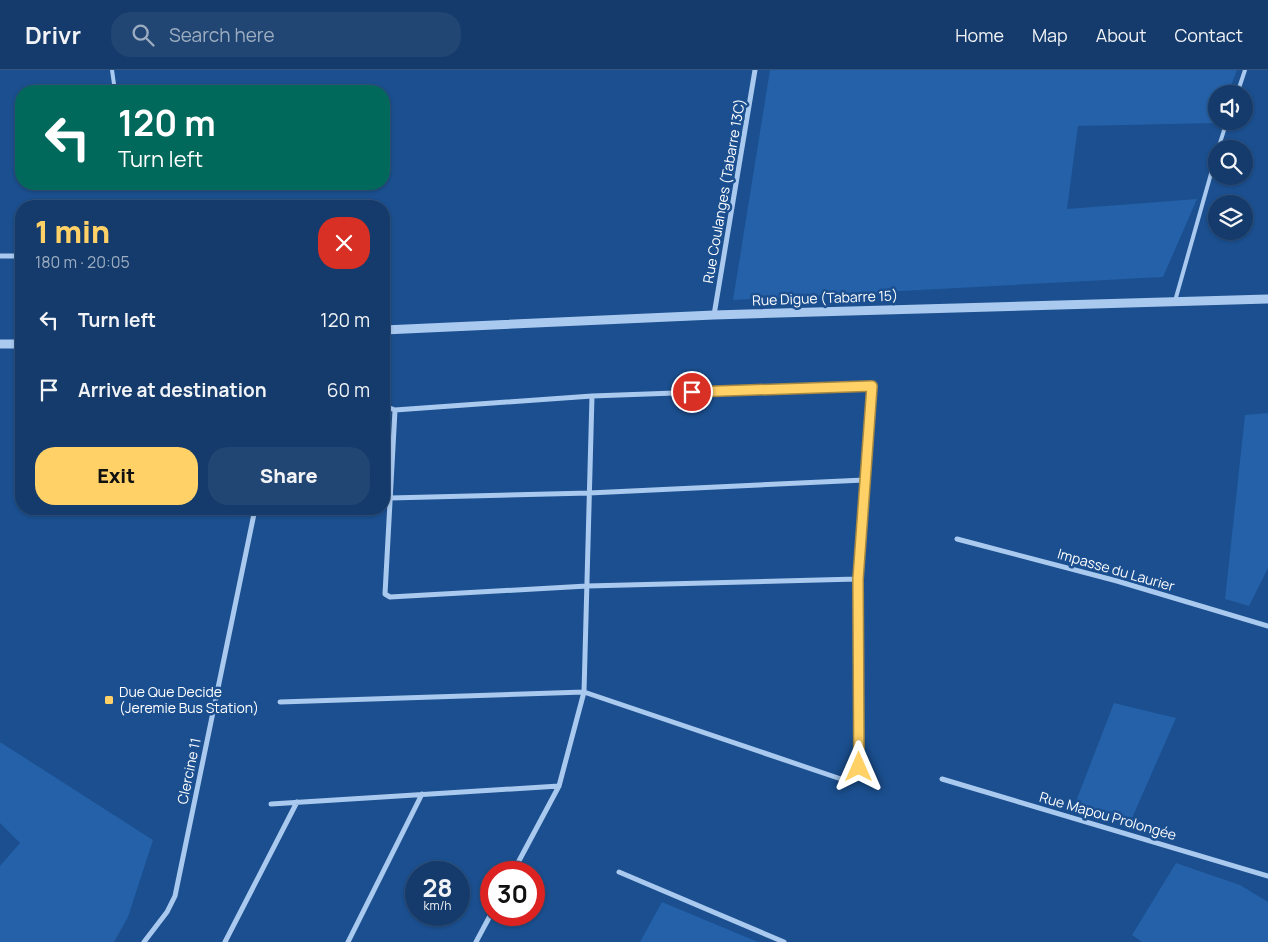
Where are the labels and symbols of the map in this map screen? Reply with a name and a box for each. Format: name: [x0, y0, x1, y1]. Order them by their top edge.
street label: Rue Coulanges (Tabarre 13C): [698, 97, 749, 285]
street label: Rue Digue (Tabarre 15): [752, 285, 898, 310]
pin: [671, 371, 713, 413]
street label: Impasse du Laurier: [1055, 544, 1177, 595]
place label: Due Que Decide (Jeremie Bus Station): [119, 682, 259, 717]
marker: Due Que Decide (Jeremie Bus Station): [103, 694, 115, 706]
street label: Clercine 11: [172, 736, 205, 806]
position arrow: [832, 740, 884, 792]
street label: Rue Mapou Prolongée: [1037, 787, 1179, 844]
speed limit sign: 30: [480, 861, 545, 926]

